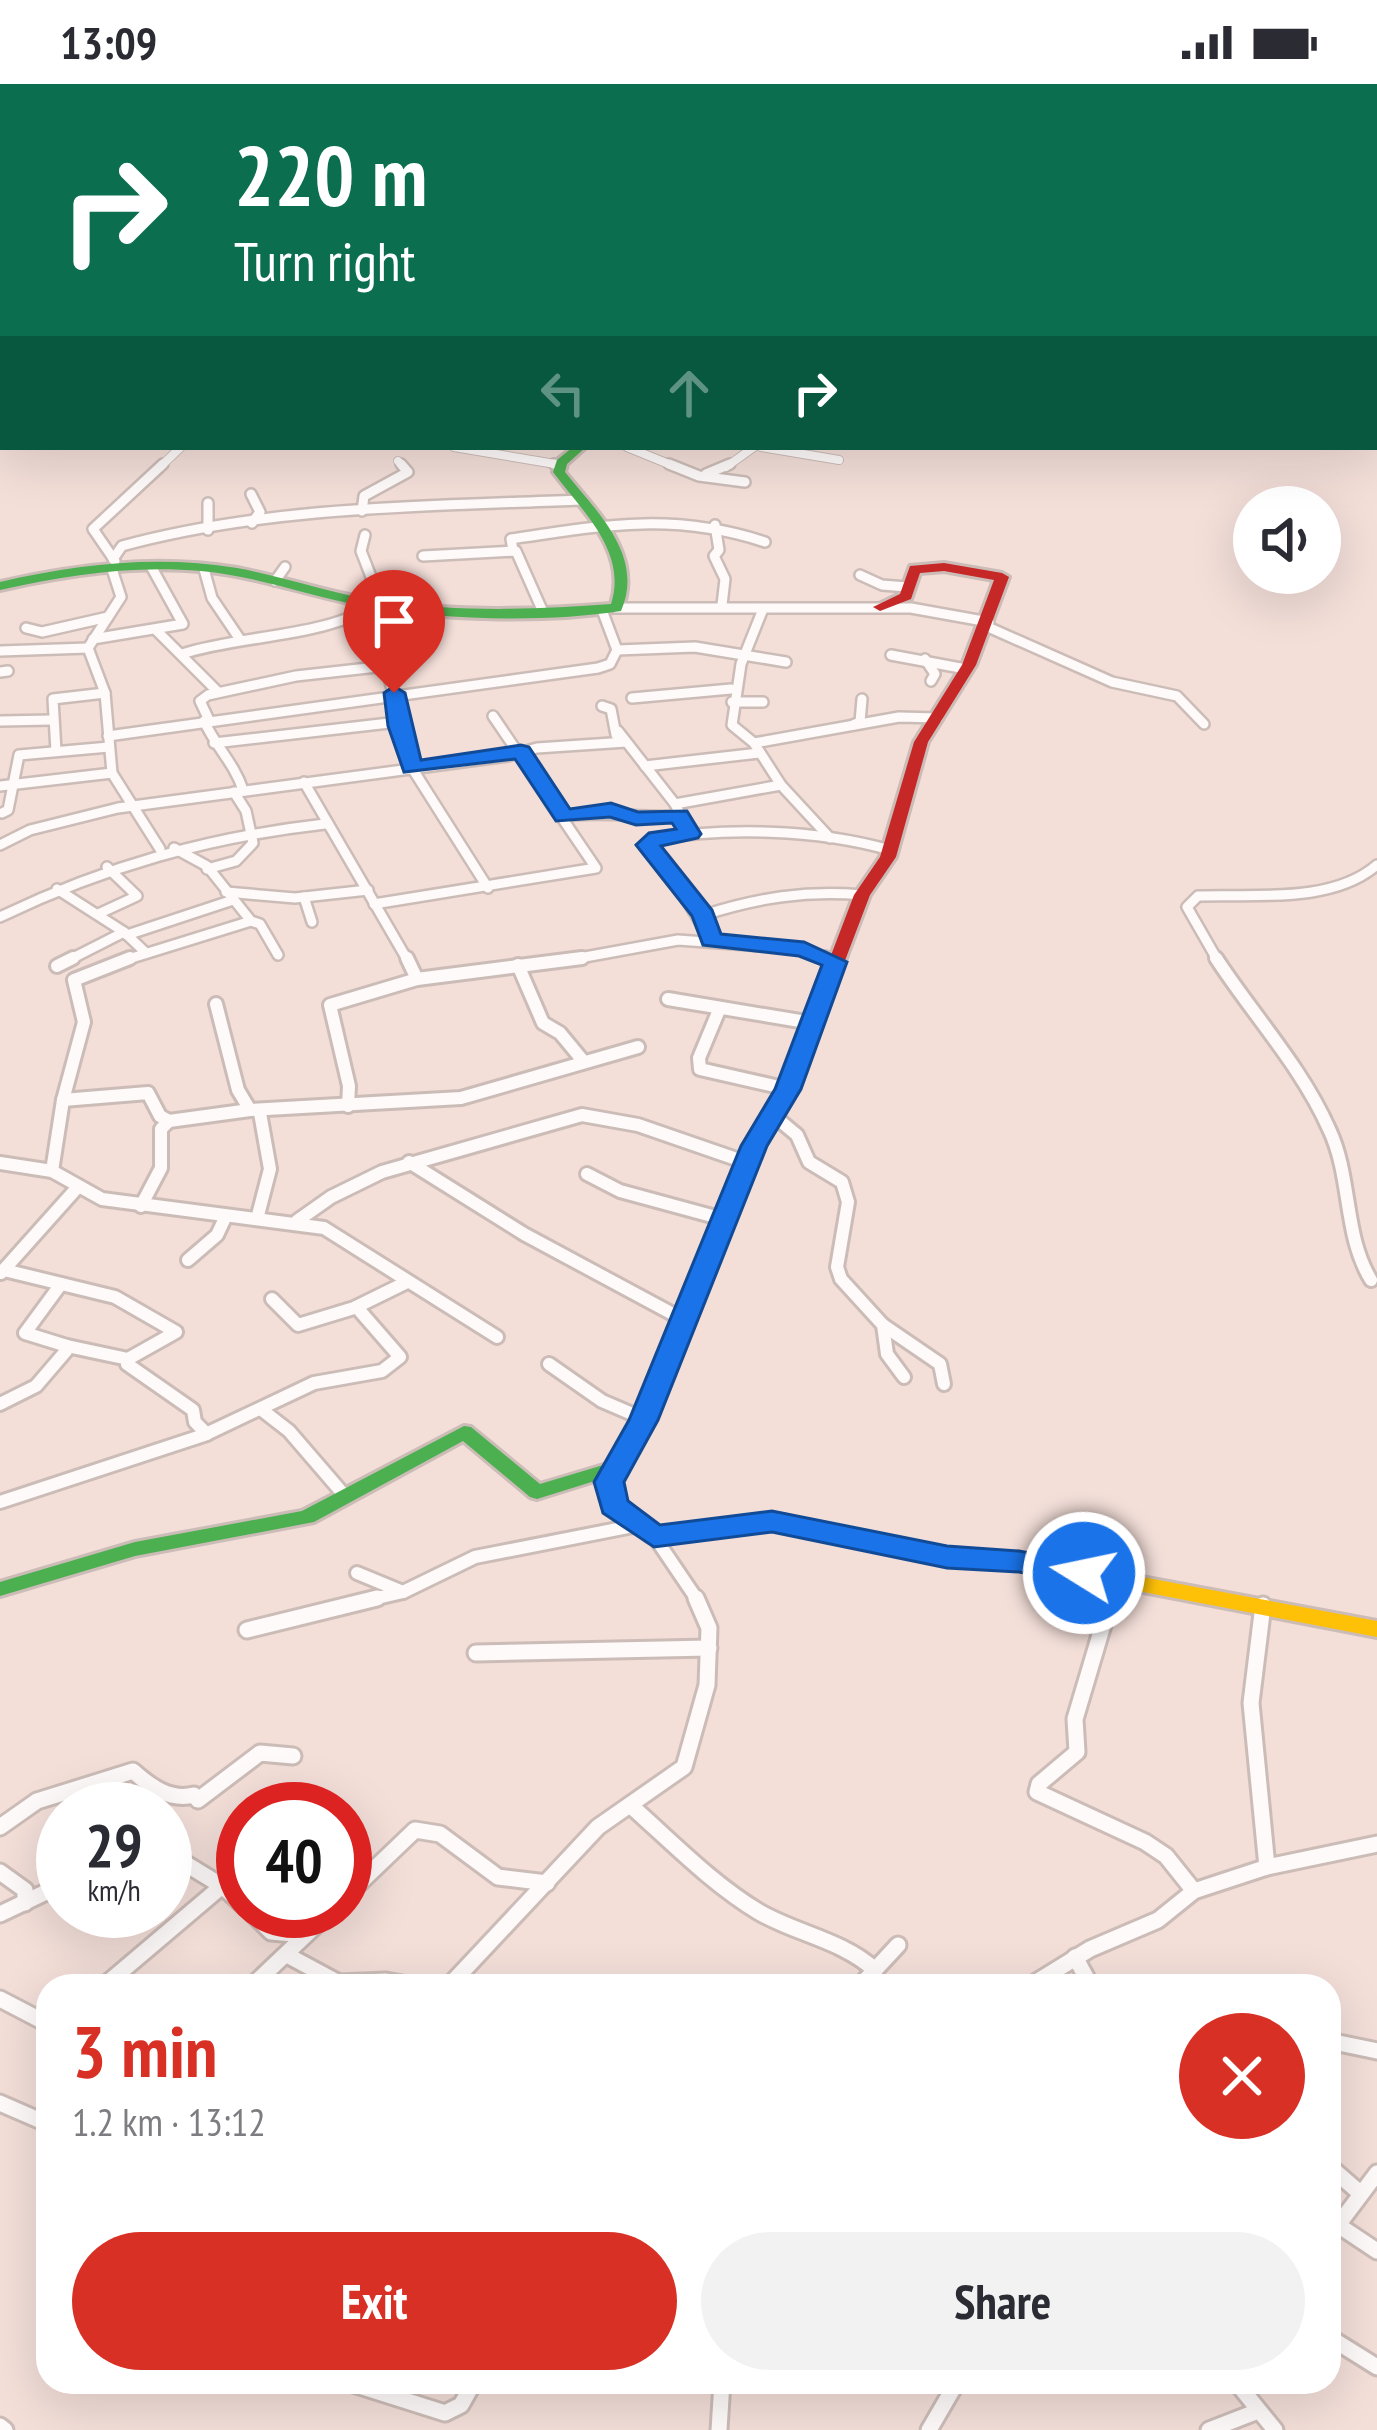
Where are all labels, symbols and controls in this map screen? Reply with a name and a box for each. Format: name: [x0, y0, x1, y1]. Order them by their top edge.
text: 13:09: [60, 13, 157, 71]
text: 220 m: [234, 120, 427, 229]
icon: right: [36, 132, 192, 288]
text: Turn right: [234, 226, 415, 296]
icon: left: [530, 360, 596, 426]
icon: ahead: [656, 360, 722, 426]
icon: right: [782, 360, 848, 426]
map controls: [1233, 486, 1341, 594]
button: sound: [1233, 486, 1341, 594]
pin: [343, 570, 445, 693]
icon: arrive: [361, 588, 427, 654]
position arrow: [1021, 1510, 1147, 1636]
speed limit sign: 40: [216, 1782, 372, 1938]
text: 29: [85, 1806, 143, 1884]
text: km/h: [87, 1870, 141, 1909]
text: 3 min: [72, 2004, 217, 2097]
button: close: [1179, 2013, 1305, 2139]
text: 1.2 km · 13:12: [72, 2096, 266, 2147]
button: Exit: [72, 2232, 677, 2370]
button: Share: [701, 2232, 1305, 2370]

